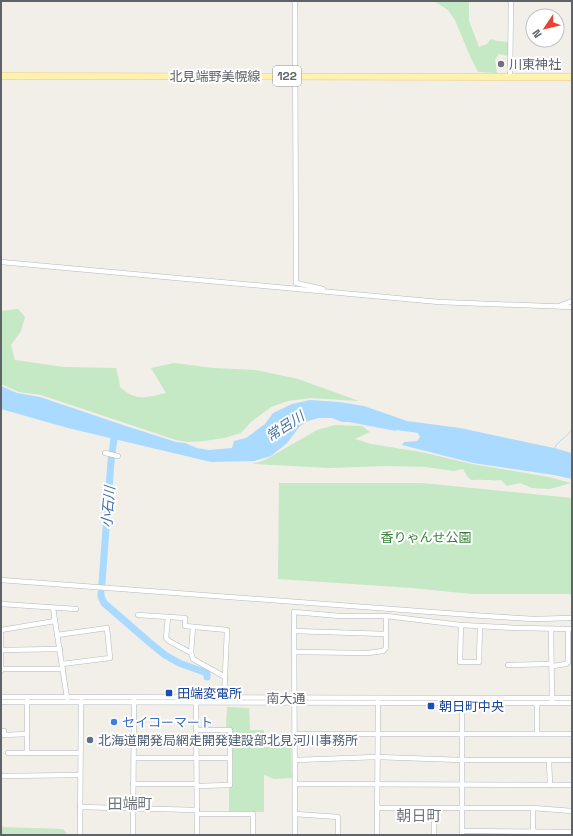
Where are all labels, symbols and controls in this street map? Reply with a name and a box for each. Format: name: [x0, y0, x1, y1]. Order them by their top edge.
north arrow: [525, 8, 565, 48]
text: N: [529, 27, 545, 41]
place label: 川東神社: [509, 56, 561, 73]
marker: 川東神社: [496, 59, 506, 69]
road number: 122: [273, 66, 301, 86]
street label: 北見端野美幌線: [169, 68, 261, 85]
water label: 常呂川: [262, 406, 309, 445]
water label: 小石川: [97, 483, 119, 529]
park label: 香りゃんせ公園: [380, 529, 472, 546]
place label: 田端変電所: [177, 685, 242, 702]
marker: 田端変電所: [164, 688, 174, 698]
street label: 南大通: [266, 690, 306, 707]
place label: 朝日町中央: [439, 698, 504, 715]
marker: 朝日町中央: [426, 701, 436, 711]
place label: セイコーマート: [122, 714, 213, 731]
marker: セイコーマート: [109, 717, 119, 727]
place label: 北海道開発局網走開発建設部北見河川事務所: [98, 732, 358, 749]
marker: 北海道開発局網走開発建設部北見河川事務所: [85, 735, 95, 745]
district label: 田端町: [107, 794, 153, 813]
district label: 朝日町: [396, 806, 442, 825]

